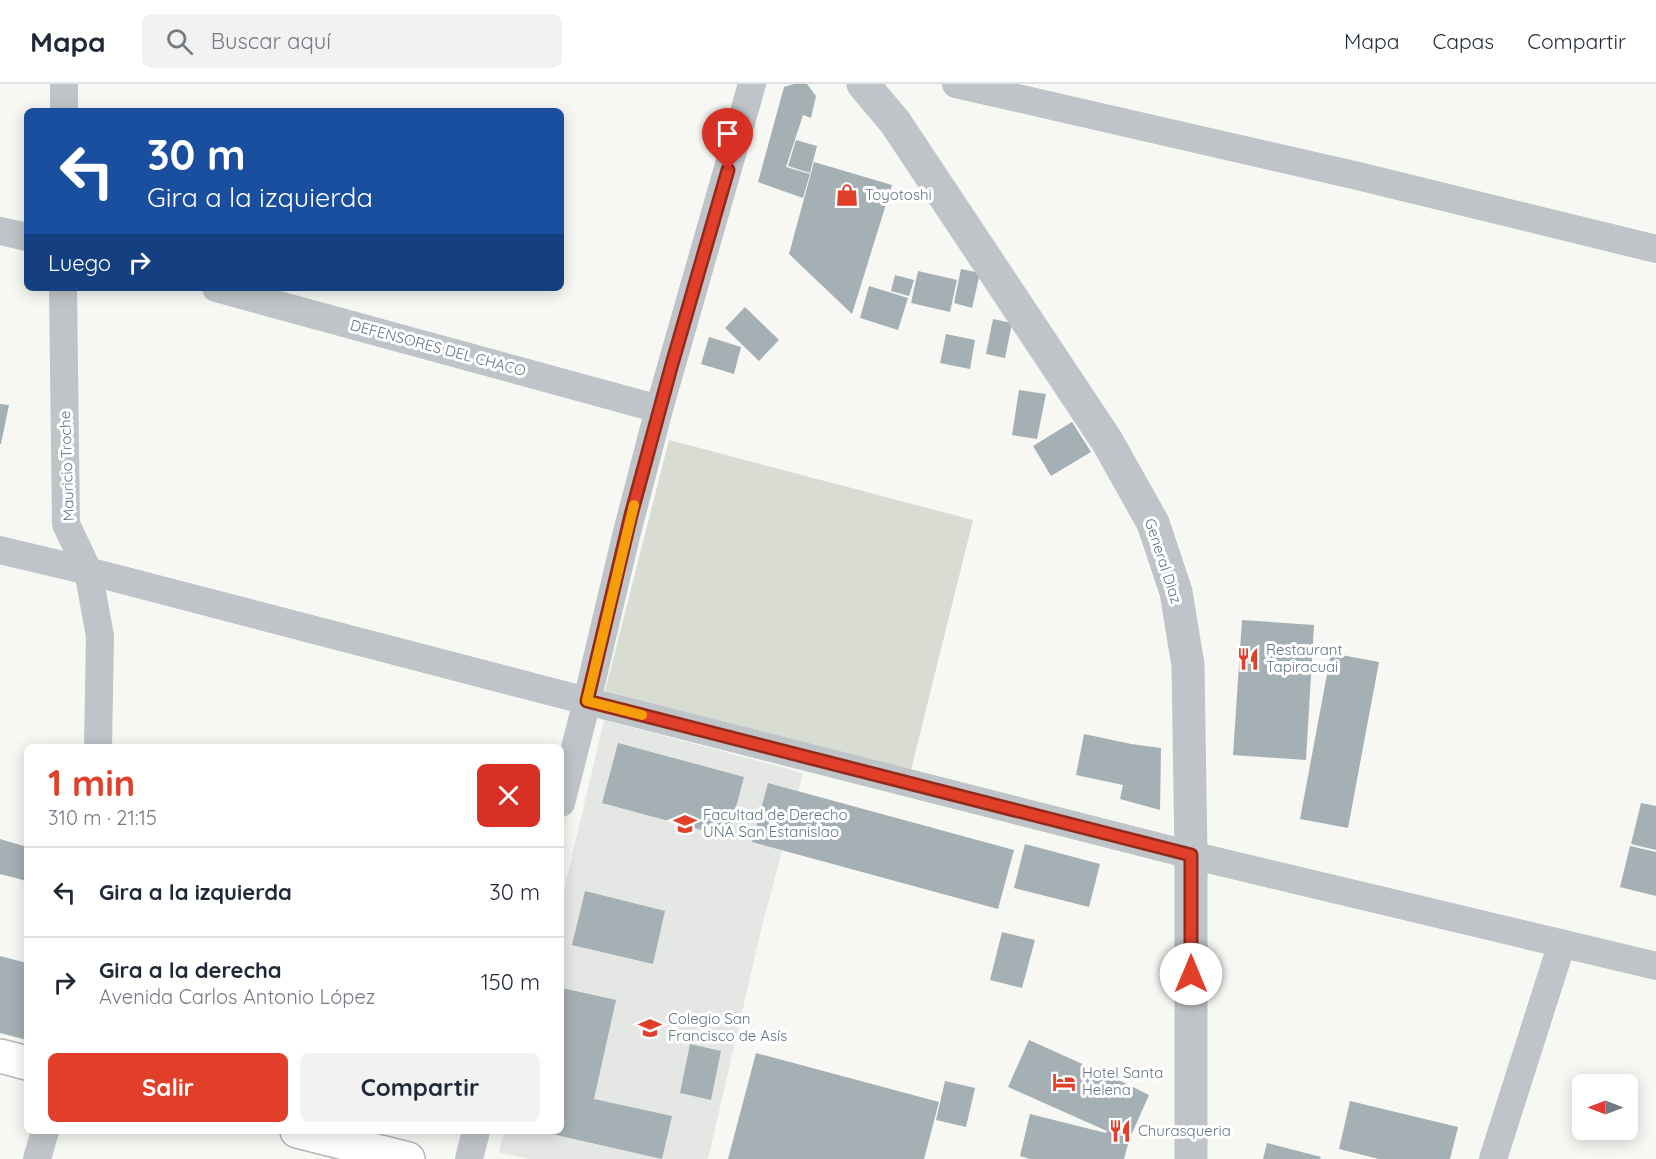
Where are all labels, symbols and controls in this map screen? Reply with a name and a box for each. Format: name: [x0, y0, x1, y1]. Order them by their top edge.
search box: [142, 14, 562, 68]
text: Mapa: [30, 24, 106, 59]
icon: search: [163, 25, 196, 58]
text: Buscar aquí: [211, 27, 331, 55]
text: Mapa: [1344, 28, 1399, 54]
text: Capas: [1432, 28, 1494, 54]
text: Compartir: [1527, 28, 1626, 54]
pin: [702, 108, 753, 170]
icon: arrive: [711, 117, 744, 150]
text: 30 m: [147, 128, 246, 181]
icon: left: [48, 132, 126, 210]
text: Gira a la izquierda: [147, 180, 373, 214]
shop icon: Toyotoshi: [834, 182, 860, 208]
place label: Toyotoshi: [865, 185, 932, 204]
icon: right: [123, 246, 156, 279]
text: Luego: [48, 249, 111, 277]
street label: DEFENSORES DEL CHACO: [348, 315, 528, 380]
street label: Mauricio Troche: [55, 411, 78, 522]
street label: General Diaz: [1141, 516, 1186, 606]
place label: Restaurant Tapiracuai: [1266, 640, 1343, 676]
restaurant icon: Restaurant Tapiracuai: [1235, 646, 1261, 672]
text: 1 min: [48, 760, 135, 805]
button: close: [477, 764, 540, 827]
text: 310 m · 21:15: [48, 805, 157, 830]
place label: Facultad de Derecho UNA San Estanislao: [703, 805, 848, 841]
school or university icon: Facultad de Derecho UNA San Estanislao: [672, 811, 698, 837]
icon: left: [48, 876, 81, 909]
text: Gira a la izquierda: [99, 878, 292, 906]
text: 30 m: [489, 878, 540, 906]
position arrow: [1159, 942, 1223, 1006]
text: Gira a la derecha: [99, 956, 282, 984]
icon: right: [48, 966, 81, 999]
text: 150 m: [481, 968, 540, 996]
text: Avenida Carlos Antonio López: [99, 984, 375, 1009]
place label: Colegio San Francisco de Asís: [668, 1009, 787, 1045]
school or university icon: Colegio San Francisco de Asís: [637, 1015, 663, 1041]
button: Salir: [48, 1053, 288, 1122]
button: Compartir: [300, 1053, 540, 1122]
place label: Hotel Santa Helena: [1082, 1063, 1163, 1099]
hotel icon: Hotel Santa Helena: [1051, 1069, 1077, 1095]
north arrow: [1572, 1074, 1638, 1140]
map controls: [1572, 1074, 1638, 1140]
restaurant icon: Churasqueria: [1107, 1118, 1133, 1144]
place label: Churasqueria: [1138, 1121, 1231, 1140]

